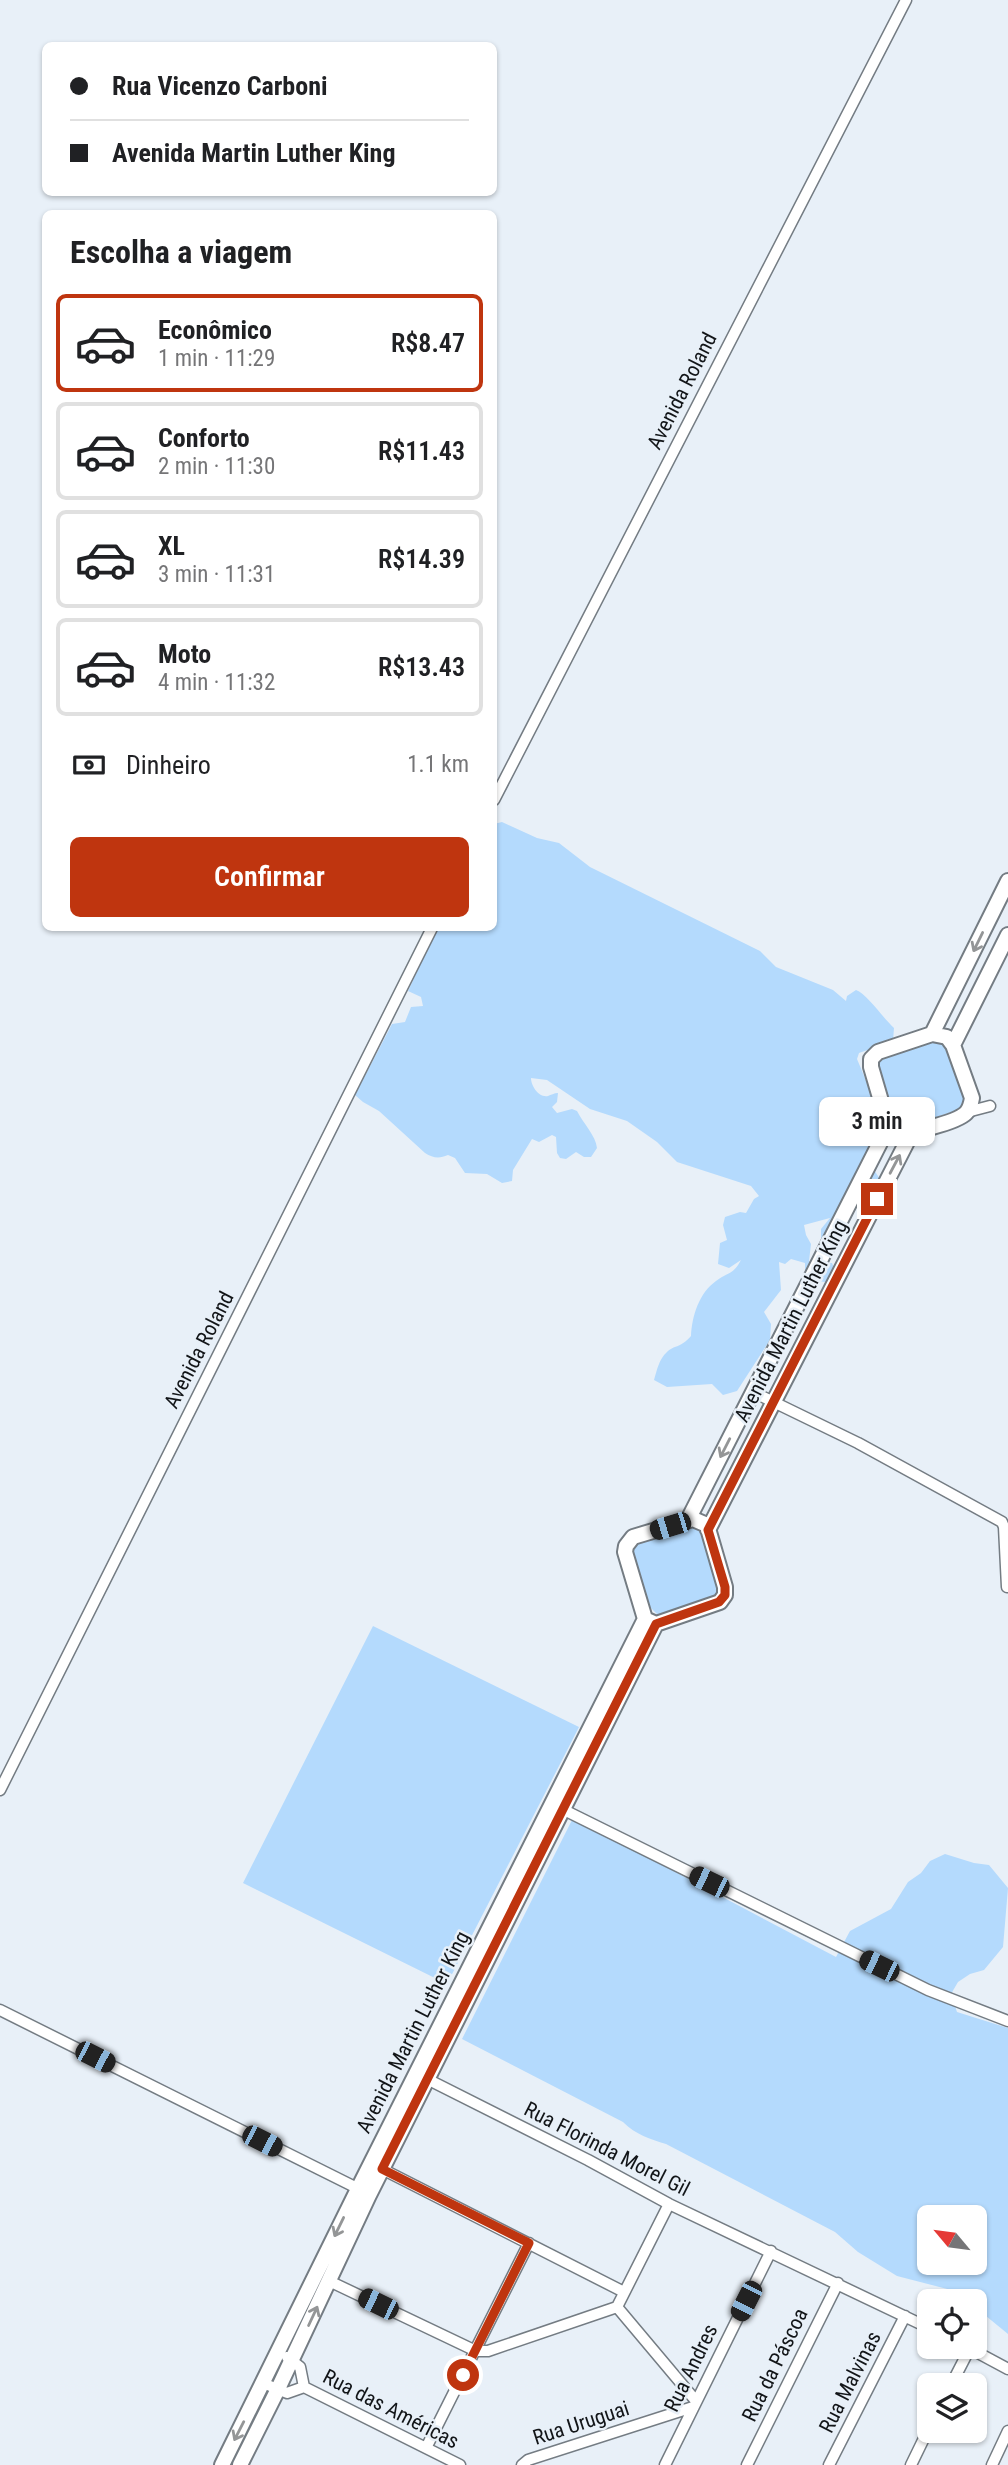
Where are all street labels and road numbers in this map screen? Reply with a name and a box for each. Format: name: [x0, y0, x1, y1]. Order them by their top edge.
street label: Avenida Roland: [642, 329, 722, 453]
street label: Avenida Martin Luther King: [730, 1216, 852, 1426]
street label: Avenida Roland: [159, 1288, 239, 1412]
street label: Avenida Martin Luther King: [352, 1927, 474, 2137]
street label: Rua Florinda Morel Gil: [520, 2097, 694, 2201]
street label: Rua da Páscoa: [737, 2304, 813, 2426]
street label: Rua Andres: [660, 2320, 722, 2416]
street label: Rua Malvinas: [814, 2327, 886, 2437]
street label: Rua das Américas: [319, 2364, 463, 2454]
street label: Rua Uruguai: [530, 2396, 632, 2450]

